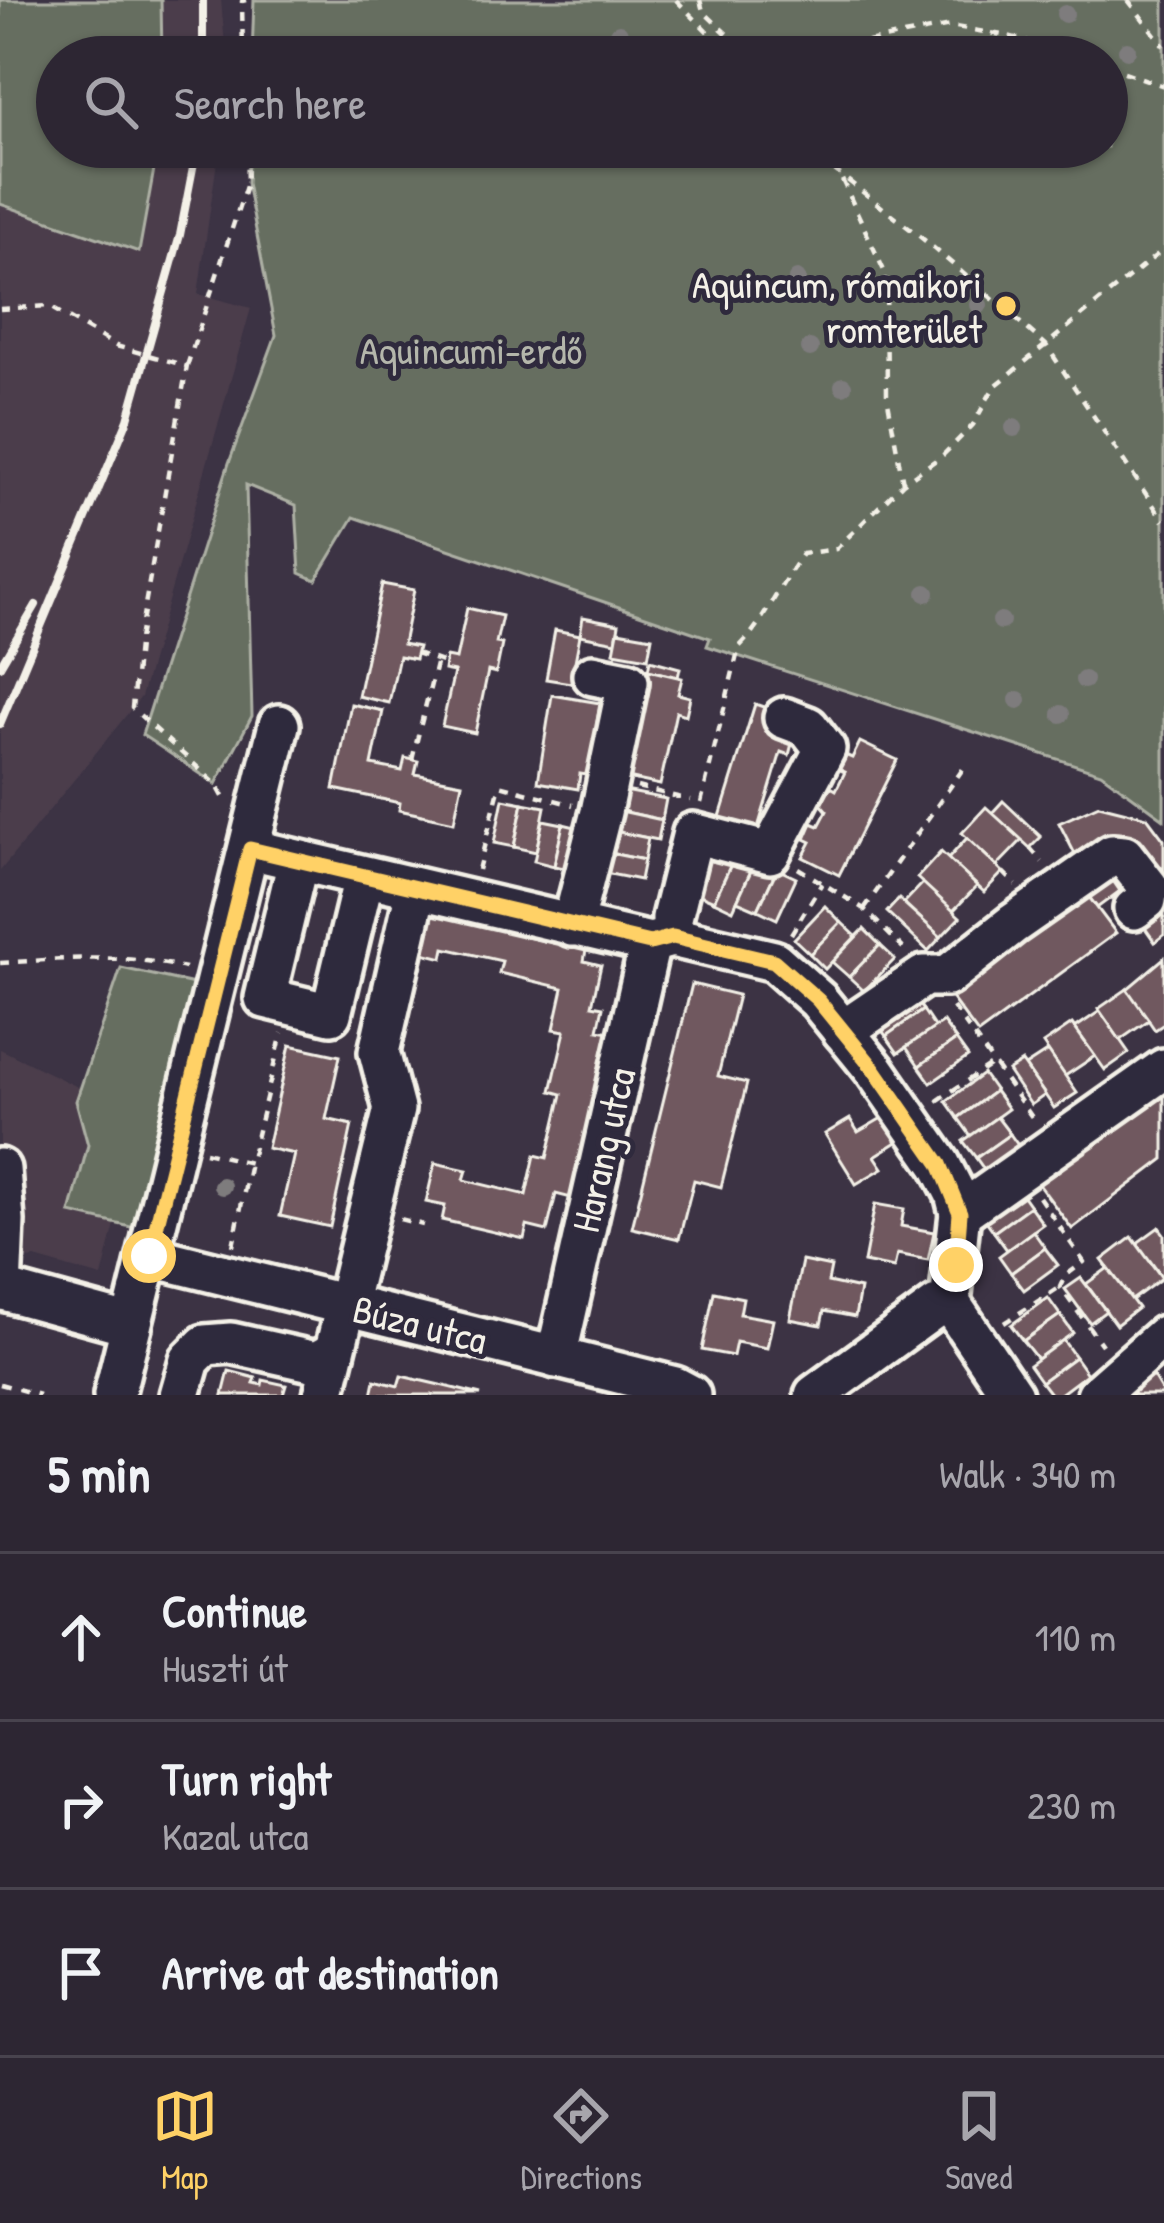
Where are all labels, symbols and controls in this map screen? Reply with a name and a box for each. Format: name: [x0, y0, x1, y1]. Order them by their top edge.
search box: [36, 36, 1128, 168]
icon: search: [78, 69, 144, 135]
text: Search here: [174, 72, 366, 133]
place label: Aquincum, rómaikori romterület: [692, 257, 983, 355]
marker: Aquincum, rómaikori romterület: [993, 293, 1019, 319]
park label: Aquincumi-erdő: [360, 323, 582, 376]
street label: Harang utca: [558, 1062, 647, 1237]
route start: [122, 1229, 176, 1283]
route end: [929, 1238, 983, 1292]
street label: Búza utca: [348, 1281, 492, 1366]
text: 5 min: [48, 1439, 150, 1508]
text: Walk · 340 m: [939, 1447, 1116, 1500]
text: Continue: [162, 1580, 307, 1641]
icon: ahead: [48, 1604, 114, 1670]
text: 110 m: [1035, 1610, 1116, 1663]
text: Huszti út: [162, 1641, 288, 1694]
text: Turn right: [162, 1748, 331, 1809]
icon: right: [48, 1772, 114, 1838]
text: 230 m: [1027, 1778, 1116, 1831]
text: Kazal utca: [162, 1809, 308, 1862]
icon: arrive: [48, 1940, 114, 2006]
text: Arrive at destination: [162, 1942, 499, 2003]
tab: Map: [152, 2083, 218, 2199]
tab: Directions: [521, 2083, 642, 2199]
tab: Saved: [945, 2083, 1012, 2199]

